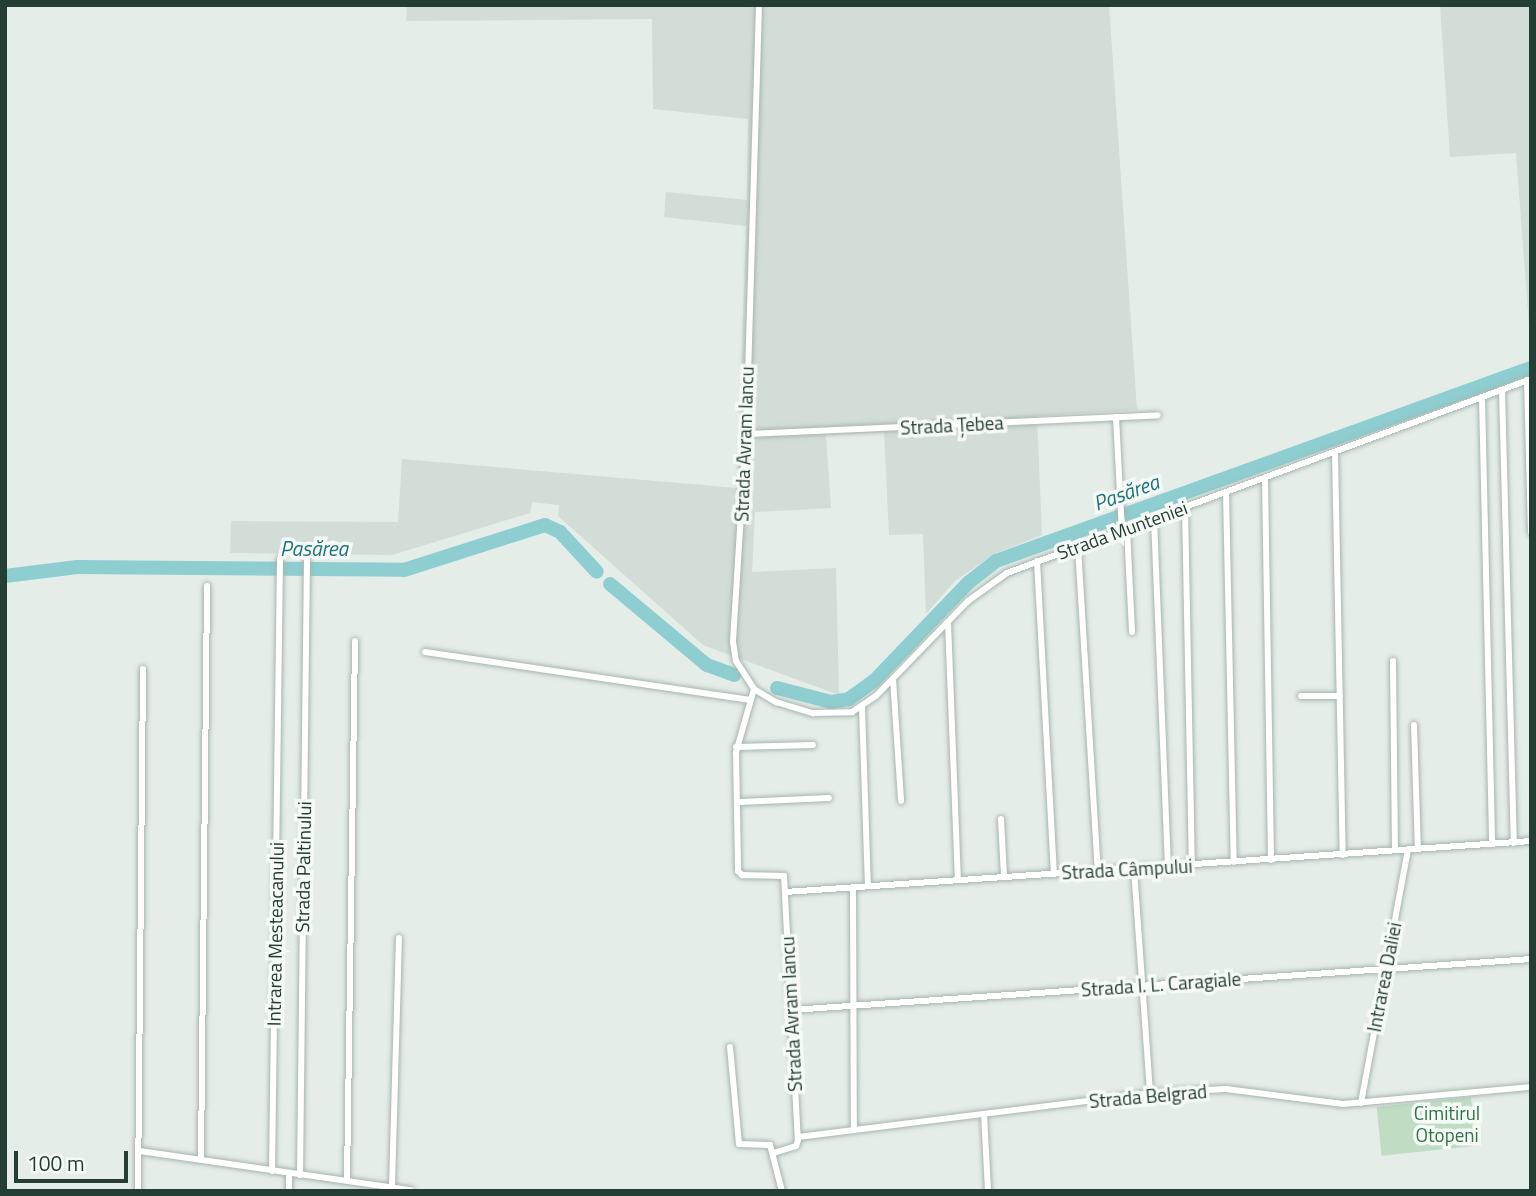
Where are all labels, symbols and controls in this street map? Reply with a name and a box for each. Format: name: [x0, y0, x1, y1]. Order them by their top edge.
street label: Strada Avram Iancu: [730, 366, 758, 522]
street label: Strada Țebea: [900, 411, 1004, 439]
water label: Pasărea: [1090, 469, 1162, 515]
street label: Strada Munteniei: [1054, 496, 1190, 564]
water label: Pasărea: [280, 535, 348, 561]
street label: Strada Paltinului: [290, 801, 316, 933]
street label: Intrarea Mesteacanului: [262, 842, 288, 1026]
street label: Strada Câmpului: [1061, 854, 1193, 884]
street label: Intrarea Daliei: [1362, 920, 1406, 1034]
street label: Strada Avram Iancu: [776, 936, 806, 1092]
street label: Strada I. L. Caragiale: [1080, 967, 1242, 1001]
street label: Strada Belgrad: [1088, 1079, 1208, 1113]
park label: Cimitirul Otopeni: [1414, 1102, 1480, 1146]
scale bar: [18, 1136, 131, 1180]
text: 100 m: [27, 1147, 84, 1179]

